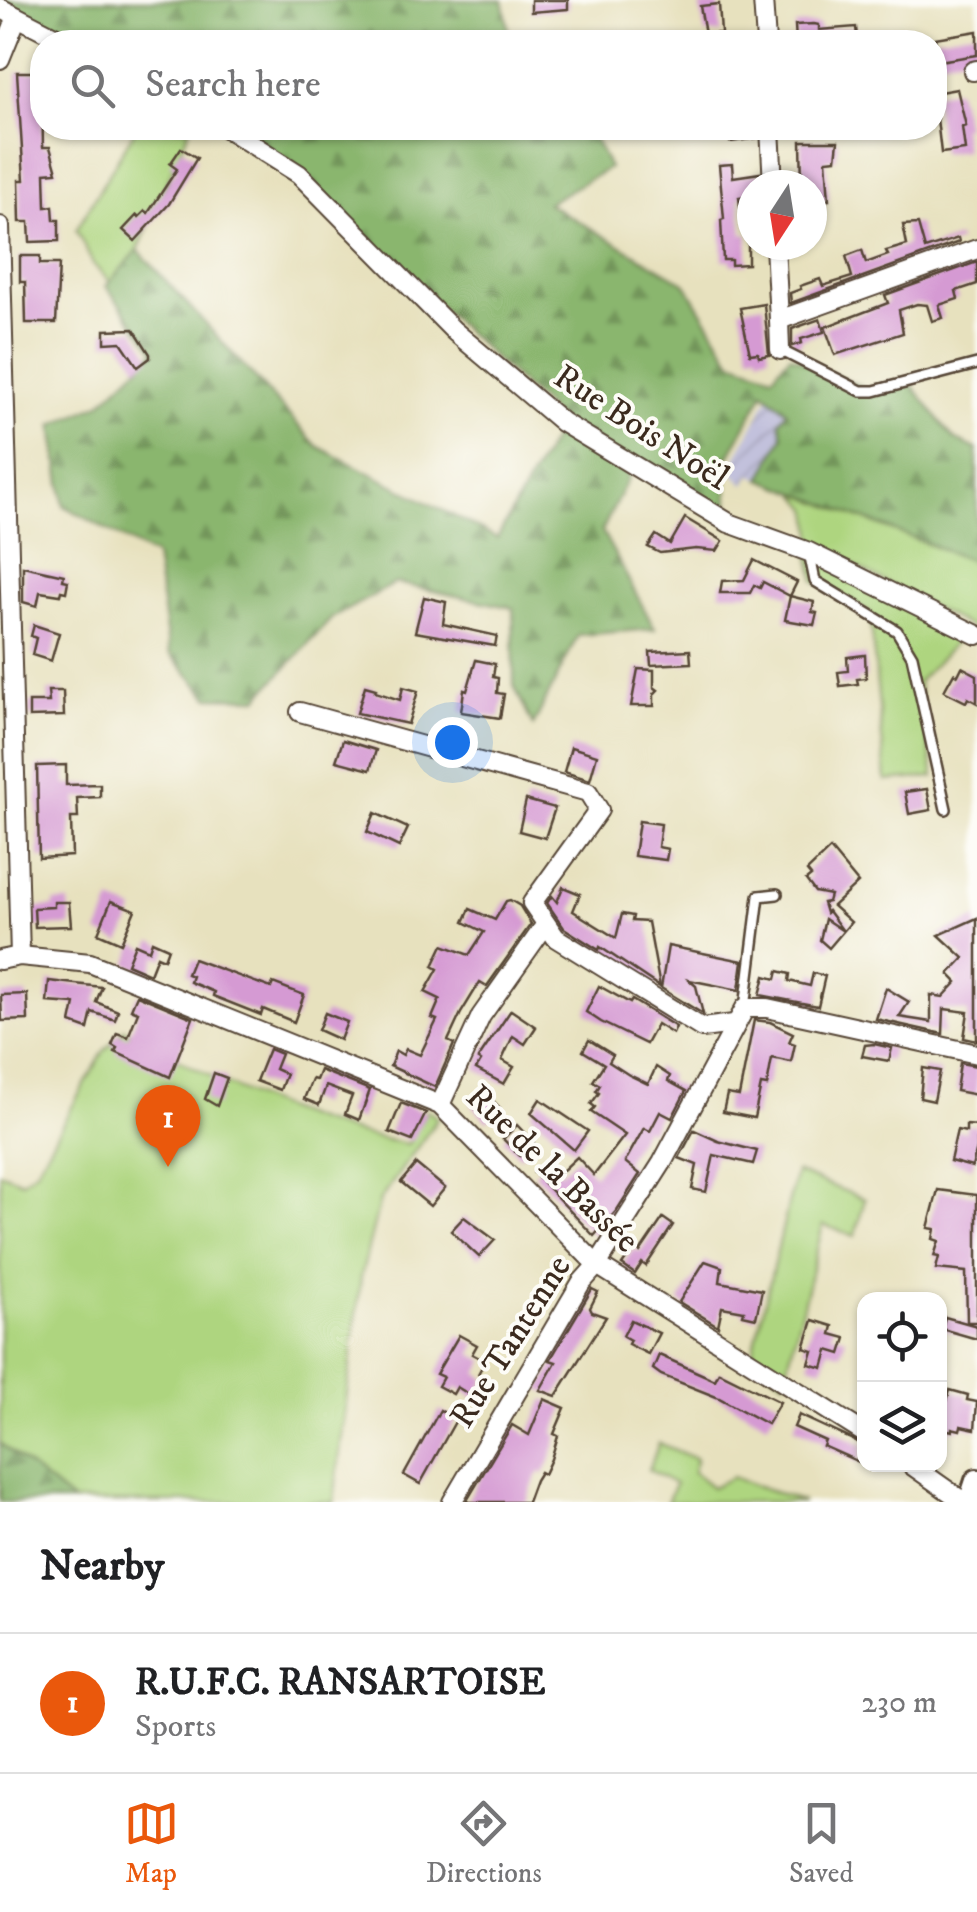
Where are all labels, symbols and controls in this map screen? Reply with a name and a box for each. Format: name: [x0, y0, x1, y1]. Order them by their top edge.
search box: [30, 30, 947, 140]
icon: search: [65, 58, 120, 113]
text: Search here: [145, 61, 321, 109]
north arrow: [737, 170, 827, 260]
street label: Rue Bois Noël: [545, 355, 737, 501]
your location: [427, 717, 478, 768]
street label: Rue de la Bassée: [456, 1075, 648, 1263]
pin: 1: [136, 1084, 200, 1167]
street label: Rue Tantenne: [441, 1248, 581, 1436]
map controls: [857, 1292, 947, 1472]
button: locate: [857, 1292, 947, 1382]
button: layers: [857, 1382, 947, 1472]
text: Nearby: [40, 1541, 164, 1593]
text: R.U.F.C. RANSARTOISE: [135, 1659, 546, 1707]
text: 1: [67, 1683, 78, 1723]
text: 230 m: [861, 1683, 937, 1723]
text: Sports: [135, 1707, 216, 1747]
tab: Map: [124, 1796, 179, 1891]
tab: Directions: [426, 1796, 542, 1891]
tab: Saved: [789, 1796, 853, 1891]

